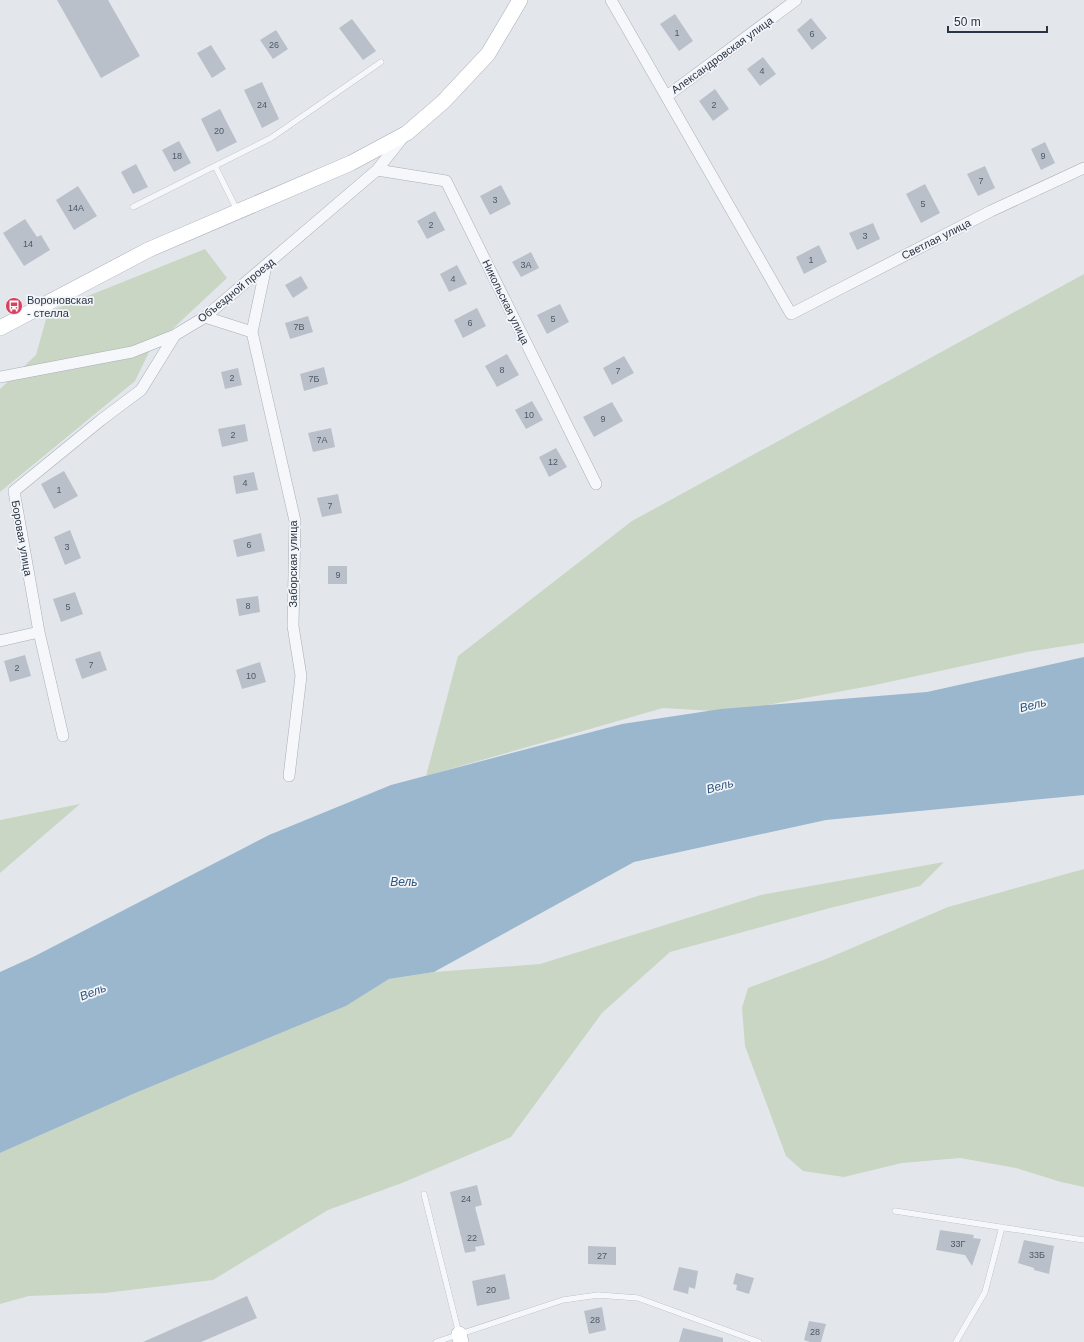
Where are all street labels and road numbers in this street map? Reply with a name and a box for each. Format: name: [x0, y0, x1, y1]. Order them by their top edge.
street label: Александровская улица: [669, 14, 776, 96]
street label: Светлая улица: [899, 216, 973, 262]
street label: Объездной проезд: [195, 255, 277, 325]
street label: Никольская улица: [480, 258, 532, 347]
street label: Боровая улица: [9, 499, 35, 578]
street label: Заборская улица: [287, 520, 299, 608]

